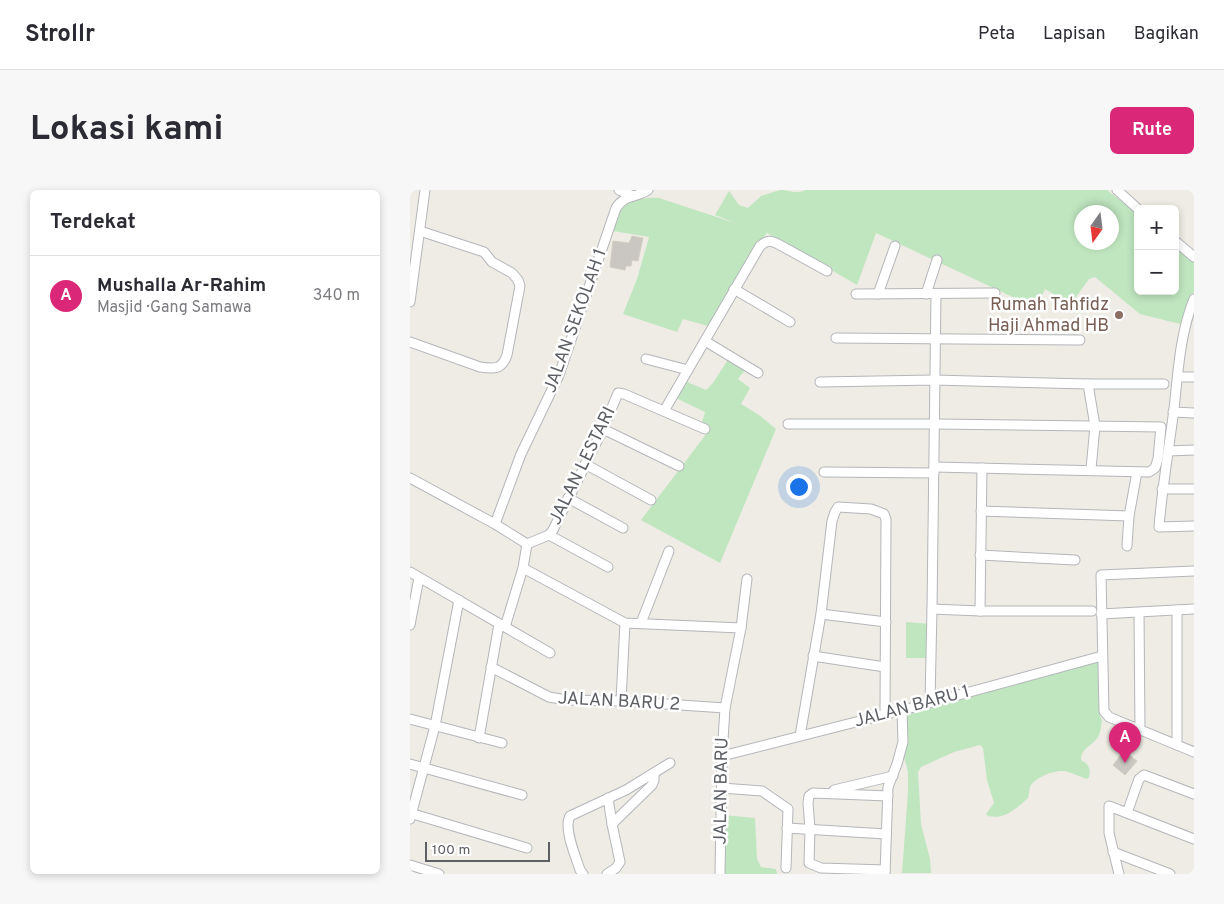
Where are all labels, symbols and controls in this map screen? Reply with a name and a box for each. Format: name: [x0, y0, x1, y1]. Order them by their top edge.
text: Strollr: [25, 20, 95, 50]
text: Peta: [978, 23, 1015, 46]
text: Lapisan: [1043, 23, 1106, 46]
text: Bagikan: [1134, 23, 1199, 46]
button: Rute: [1110, 107, 1194, 154]
text: Lokasi kami: [30, 108, 223, 152]
north arrow: [1074, 205, 1119, 250]
map controls: [1134, 205, 1179, 295]
button: +: [1134, 205, 1179, 250]
text: Terdekat: [50, 209, 136, 236]
street label: JALAN SEKOLAH 1: [539, 246, 613, 396]
button: −: [1134, 250, 1179, 295]
text: Mushalla Ar-Rahim: [97, 274, 266, 298]
text: A: [60, 286, 72, 306]
text: 340 m: [313, 286, 360, 306]
place label: Rumah Tahfidz Haji Ahmad HB: [988, 294, 1109, 338]
text: Masjid · Gang Samawa: [97, 298, 251, 318]
marker: Rumah Tahfidz Haji Ahmad HB: [1113, 309, 1125, 321]
street label: JALAN LESTARI: [544, 403, 622, 529]
your location: [786, 474, 812, 500]
street label: JALAN BARU 1: [852, 681, 972, 733]
street label: JALAN BARU 2: [557, 687, 681, 717]
pin: A: [1109, 722, 1141, 763]
street label: JALAN BARU: [710, 737, 734, 845]
scale bar: [425, 839, 550, 862]
text: 100 m: [432, 842, 470, 859]

